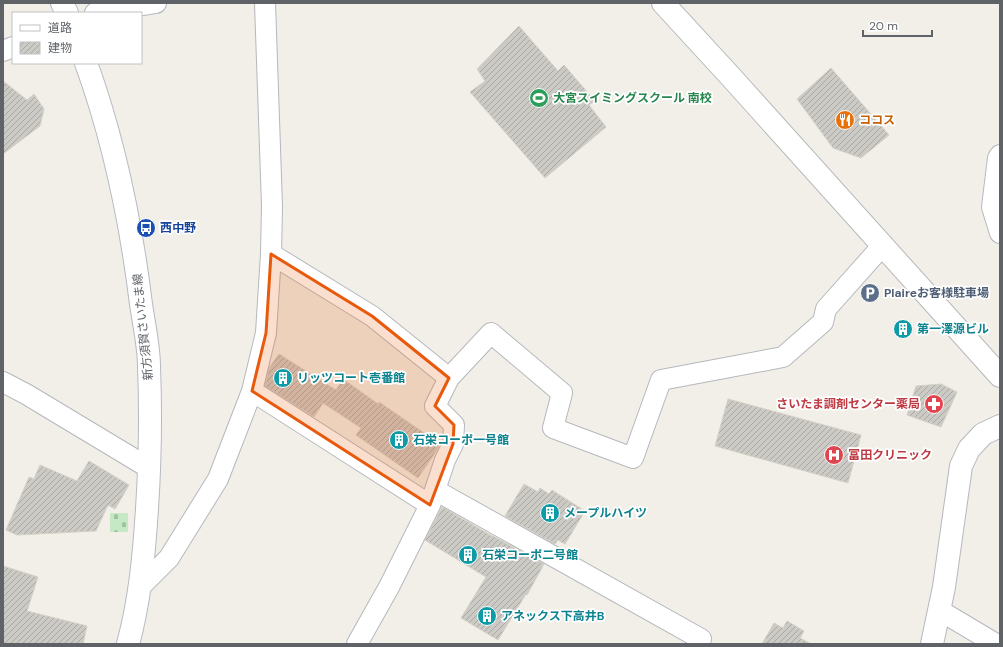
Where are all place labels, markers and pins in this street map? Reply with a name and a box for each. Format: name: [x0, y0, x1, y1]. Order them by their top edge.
sports icon: 大宮スイミングスクール 南校: [528, 87, 550, 109]
place label: 大宮スイミングスクール 南校: [553, 90, 712, 106]
restaurant icon: ココス: [834, 109, 856, 131]
place label: ココス: [859, 112, 895, 128]
bus stop icon: 西中野: [135, 217, 157, 239]
place label: 西中野: [160, 220, 196, 236]
parking icon: Plaireお客様駐車場: [859, 282, 881, 304]
place label: Plaireお客様駐車場: [884, 285, 989, 301]
building icon: 第一澤源ビル: [892, 318, 914, 340]
place label: 第一澤源ビル: [917, 321, 989, 337]
building icon: リッツコート壱番館: [272, 367, 294, 389]
place label: リッツコート壱番館: [297, 370, 405, 386]
pharmacy icon: さいたま調剤センター薬局: [923, 393, 945, 415]
place label: さいたま調剤センター薬局: [776, 396, 920, 412]
building icon: 石栄コーポ一号館: [388, 429, 410, 451]
place label: 石栄コーポ一号館: [413, 432, 509, 448]
hospital icon: 冨田クリニック: [823, 444, 845, 466]
place label: 冨田クリニック: [848, 447, 932, 463]
building icon: メープルハイツ: [539, 502, 561, 524]
place label: メープルハイツ: [564, 505, 647, 521]
building icon: 石栄コーポ二号館: [457, 544, 479, 566]
place label: 石栄コーポ二号館: [482, 547, 578, 563]
building icon: アネックス下高井B: [476, 605, 498, 627]
place label: アネックス下高井B: [501, 608, 605, 624]

